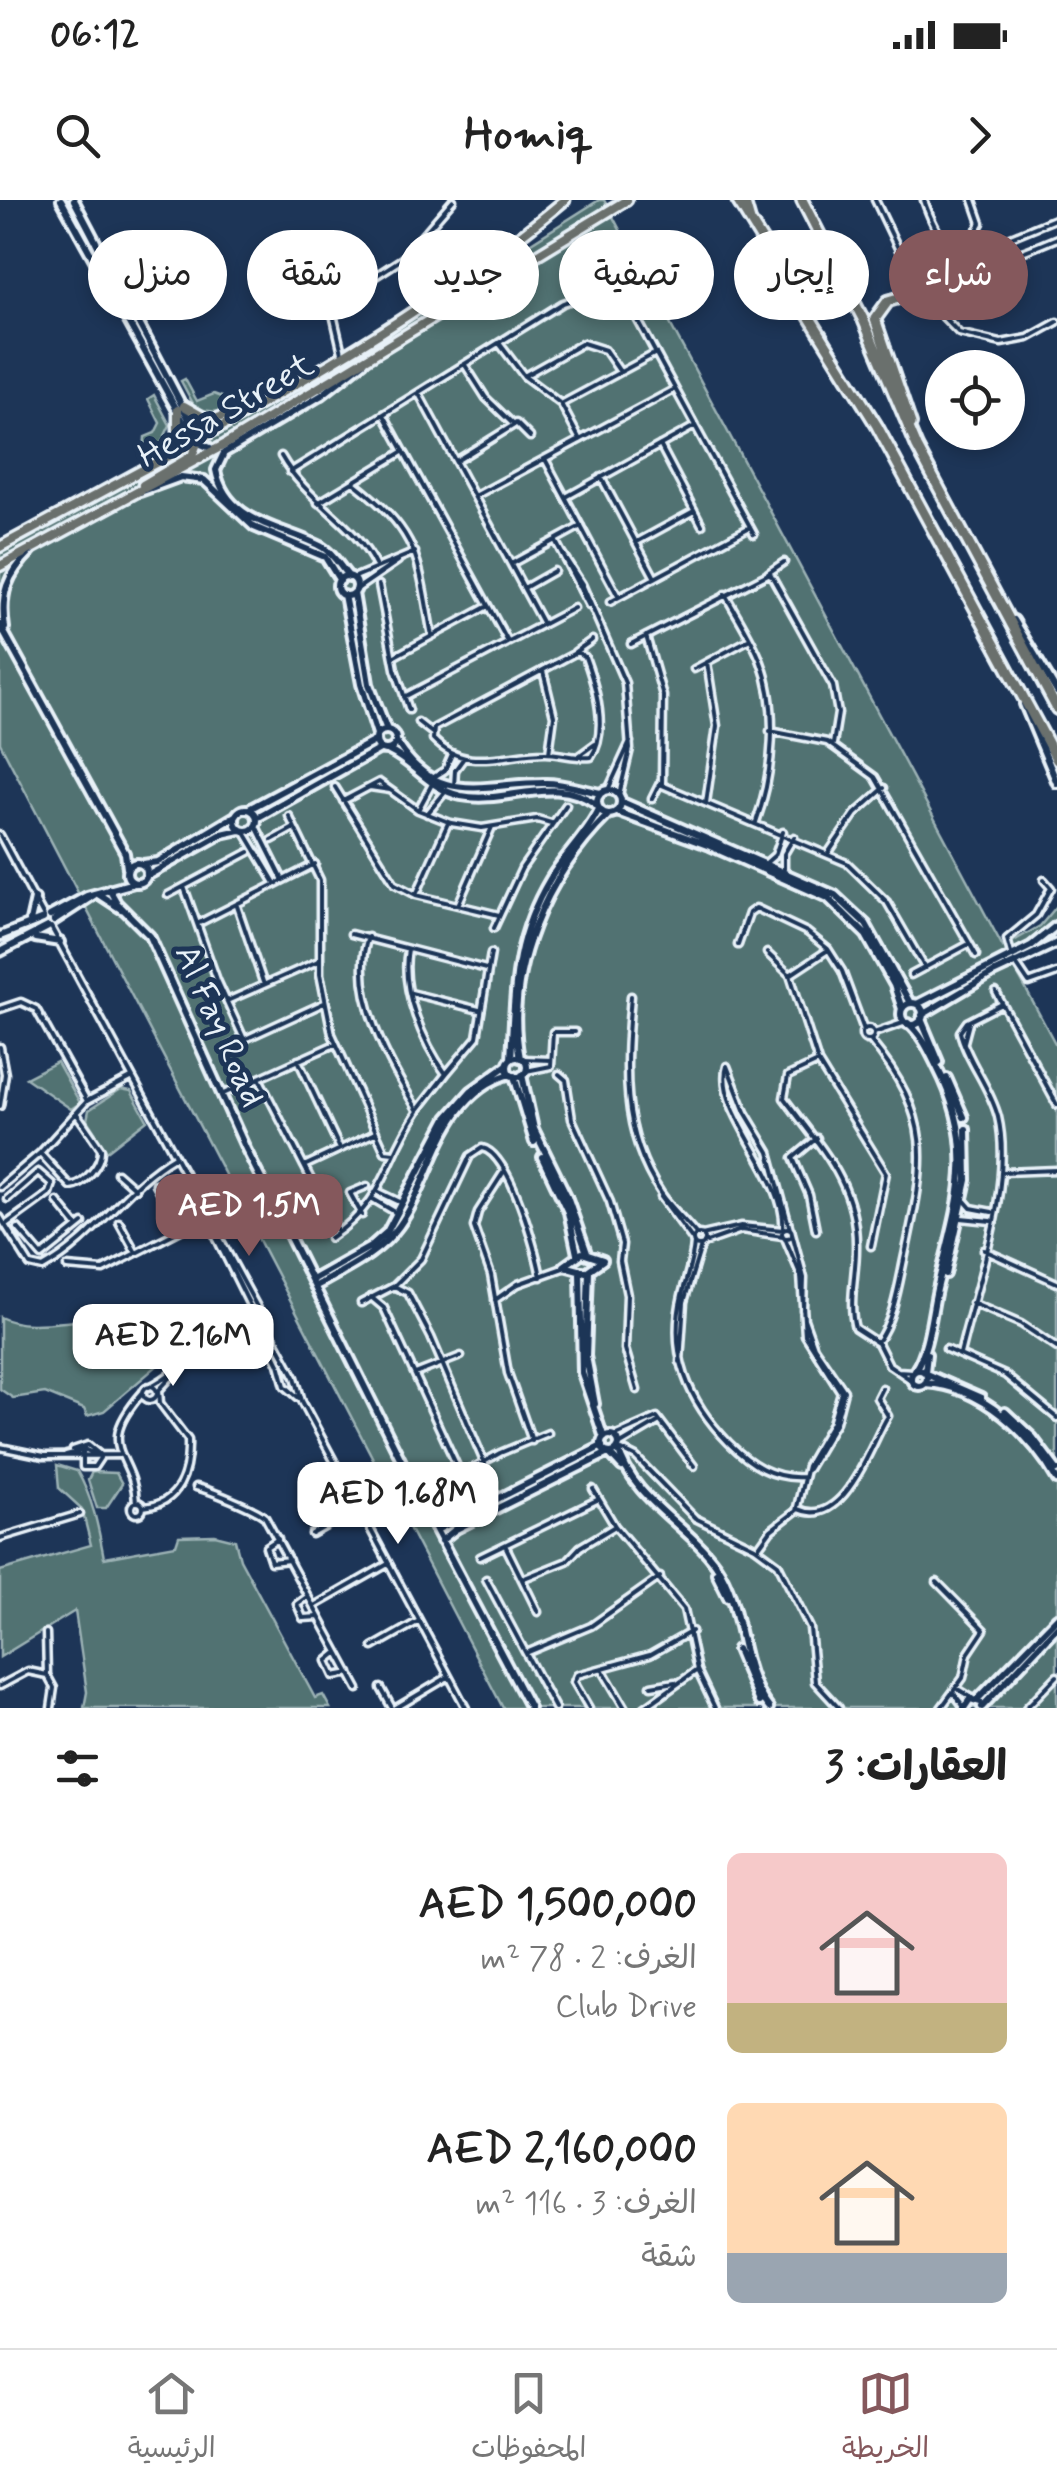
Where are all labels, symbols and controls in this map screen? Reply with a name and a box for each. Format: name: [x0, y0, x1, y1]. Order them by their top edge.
text: 06:12: [50, 11, 139, 60]
text: Homiq: [464, 106, 593, 165]
icon: search: [50, 108, 105, 163]
icon: forward: [952, 108, 1007, 163]
chip: منزل: [88, 230, 227, 320]
chip: شقة: [247, 230, 378, 320]
chip: جديد: [398, 230, 539, 320]
chip: تصفية: [559, 230, 714, 320]
chip: إيجار: [734, 230, 869, 320]
chip: شراء: [889, 230, 1028, 320]
street label: Hessa Street: [130, 342, 323, 480]
map controls: [925, 350, 1025, 450]
button: locate: [925, 350, 1025, 450]
street label: Al Fay Road: [163, 938, 275, 1114]
pin: AED 1.5M: [146, 1174, 352, 1259]
text: AED 1.5M: [178, 1185, 320, 1227]
pin: AED 2.16M: [59, 1304, 287, 1389]
text: AED 2.16M: [95, 1315, 251, 1357]
pin: AED 1.68M: [284, 1462, 512, 1547]
text: AED 1.68M: [319, 1473, 477, 1515]
icon: filters: [50, 1741, 105, 1796]
text: العقارات: 3: [825, 1741, 1007, 1796]
text: AED 1,500,000: [419, 1878, 697, 1933]
icon: home: [807, 1893, 927, 2013]
text: الغرف: 2 · 78 m²: [480, 1938, 697, 1980]
text: Club Drive: [555, 1986, 697, 2028]
text: AED 2,160,000: [427, 2123, 697, 2178]
icon: home: [807, 2143, 927, 2263]
text: الغرف: 3 · 116 m²: [476, 2183, 697, 2225]
text: شقة: [641, 2236, 697, 2278]
tab: الرئيسية: [128, 2366, 216, 2472]
tab: المحفوظات: [471, 2366, 586, 2472]
tab: الخريطة: [842, 2366, 929, 2472]

